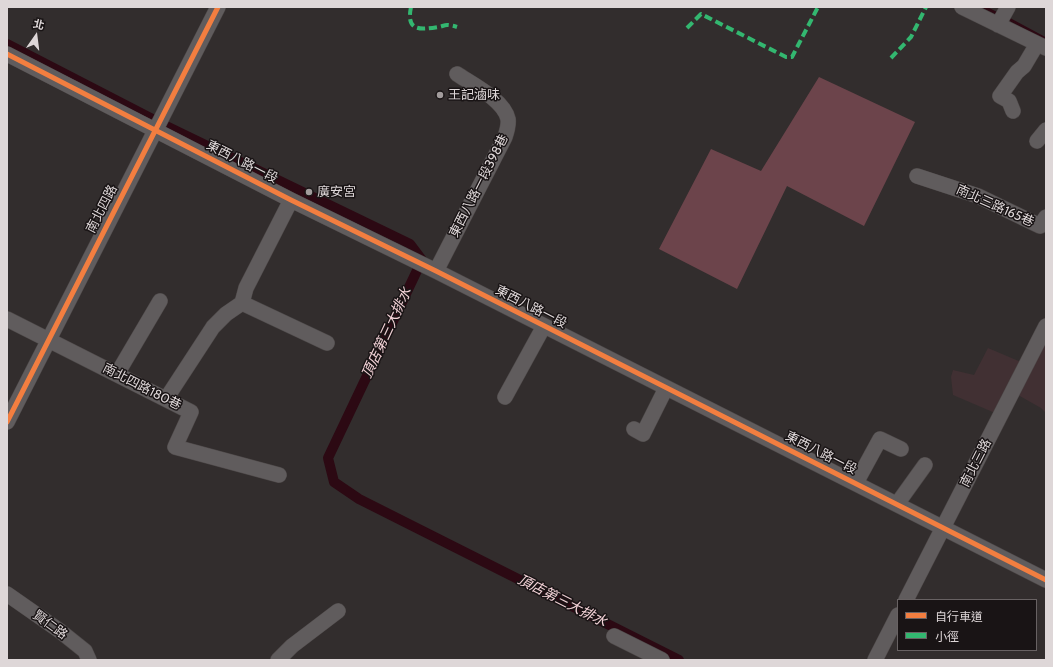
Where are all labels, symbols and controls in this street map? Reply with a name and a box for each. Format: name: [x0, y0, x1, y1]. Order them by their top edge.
north arrow: [16, 16, 56, 56]
text: 北: [32, 16, 46, 32]
place label: 王記滷味: [448, 87, 500, 103]
marker: 王記滷味: [435, 90, 445, 100]
street label: 東西八路一段398巷: [446, 132, 512, 240]
street label: 東西八路一段: [204, 137, 280, 187]
street label: 南北四路: [83, 182, 121, 236]
street label: 南北三路165巷: [954, 182, 1036, 230]
place label: 廣安宮: [317, 184, 356, 200]
marker: 廣安宮: [304, 187, 314, 197]
street label: 東西八路一段: [493, 282, 569, 332]
water label: 頂店第三大排水: [359, 285, 415, 381]
street label: 南北四路180巷: [100, 360, 184, 414]
street label: 東西八路一段: [783, 428, 859, 478]
street label: 南北三路: [957, 436, 995, 490]
water label: 頂店第三大排水: [515, 571, 609, 631]
legend: [897, 599, 1037, 651]
street label: 賢仁路: [30, 607, 70, 643]
text: 自行車道: [935, 609, 983, 624]
text: 小徑: [935, 629, 959, 644]

